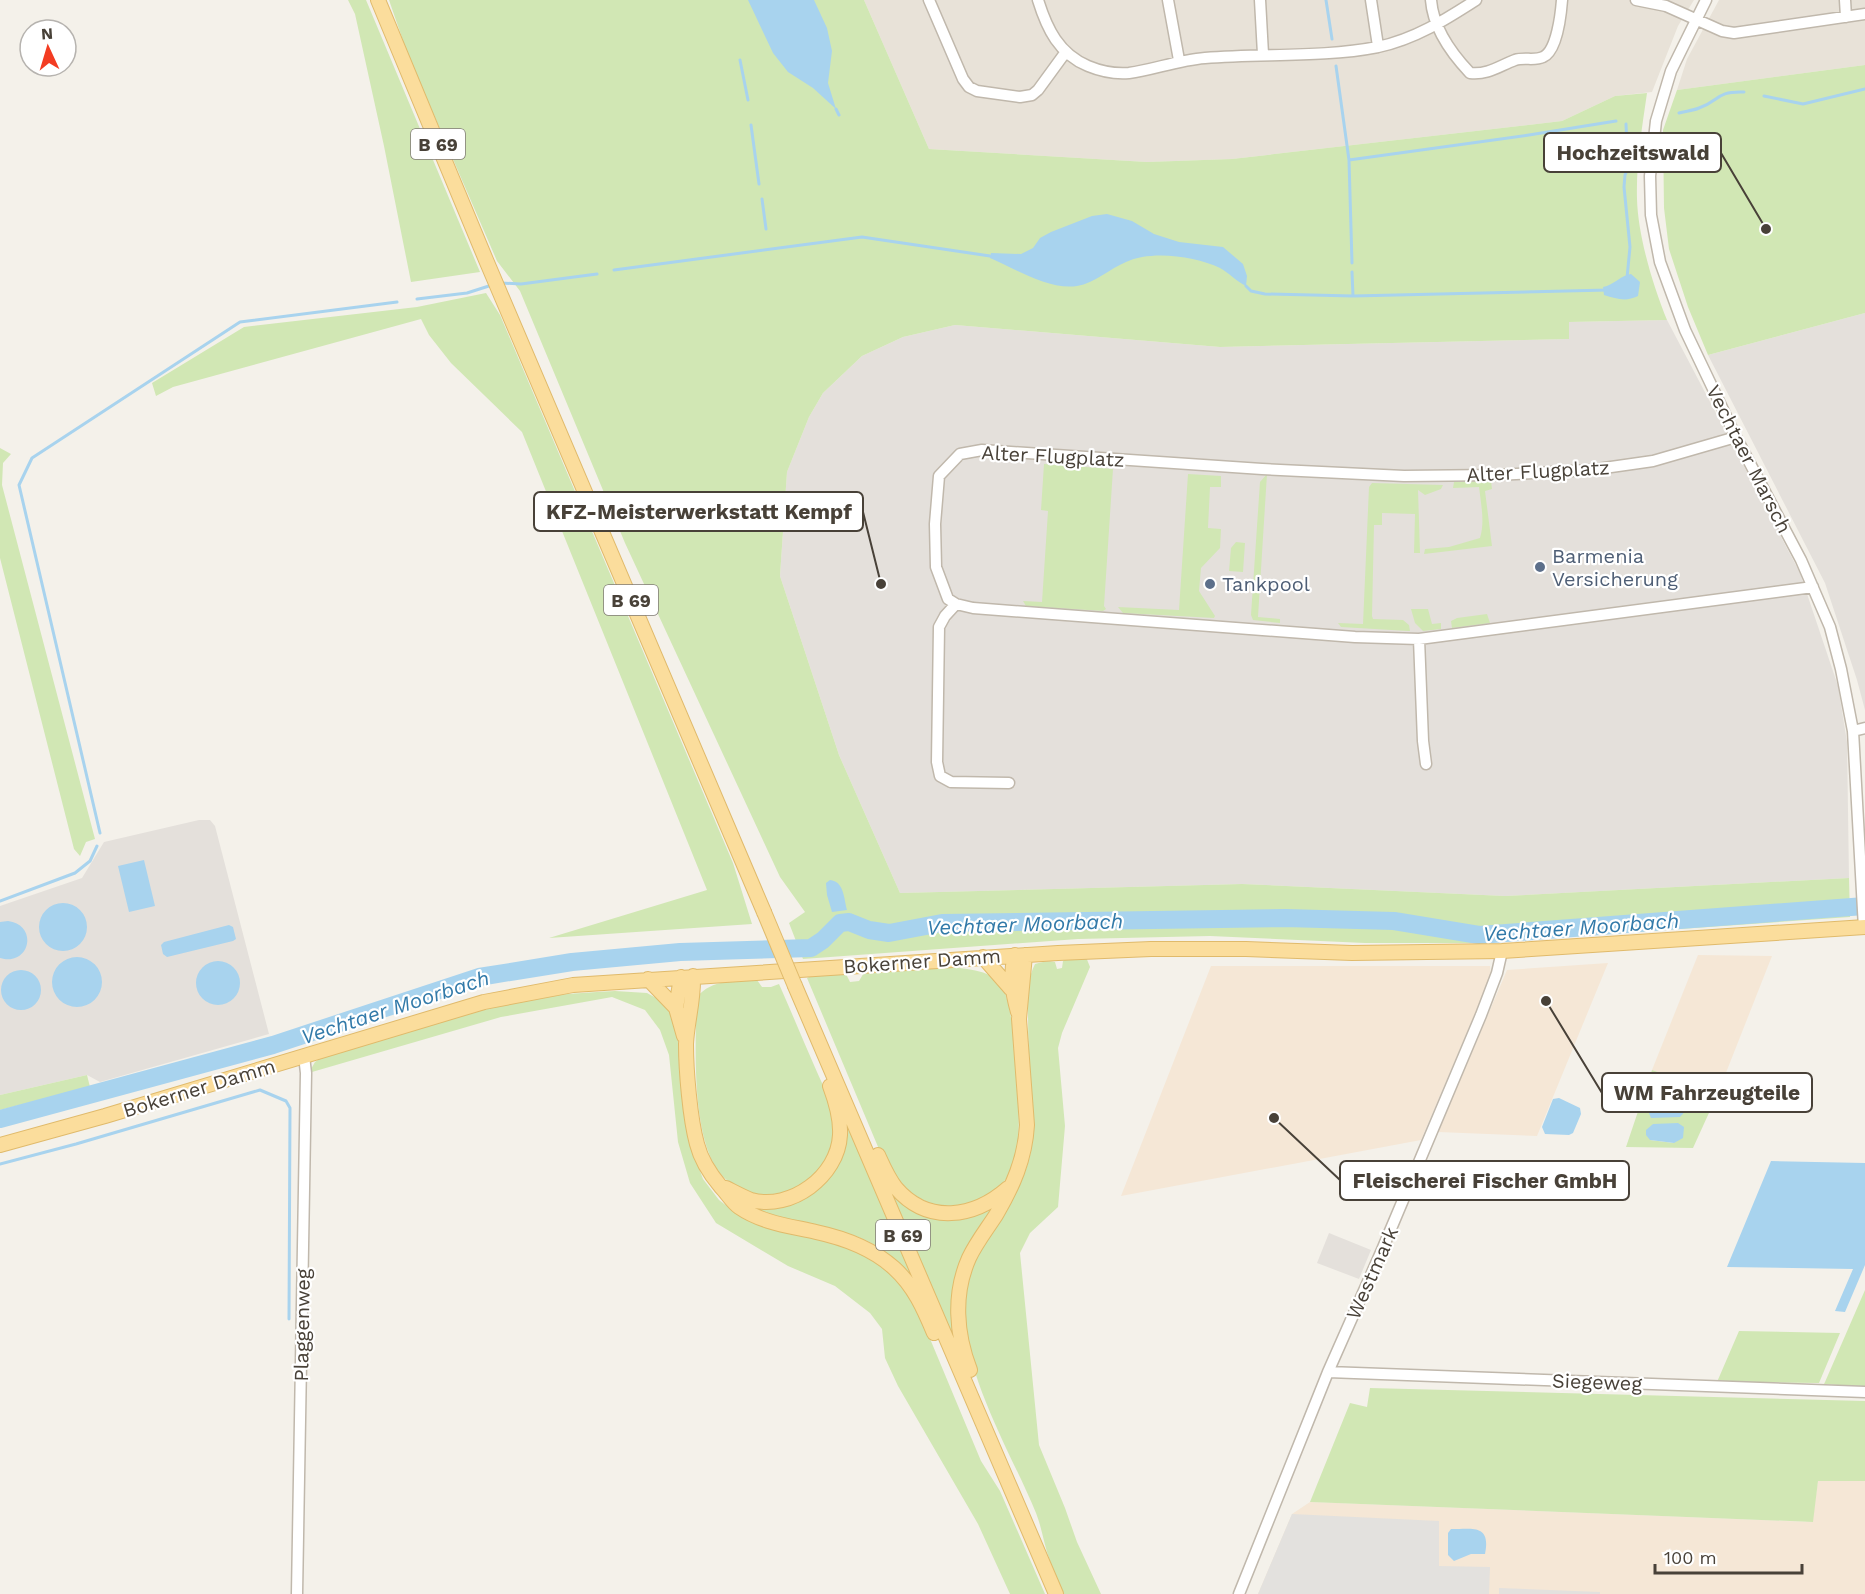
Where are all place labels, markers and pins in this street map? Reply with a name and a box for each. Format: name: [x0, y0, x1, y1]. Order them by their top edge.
callout: Hochzeitswald: [1544, 133, 1721, 172]
callout: KFZ-Meisterwerkstatt Kempf: [534, 492, 863, 531]
place label: Barmenia Versicherung: [1552, 544, 1678, 591]
marker: Barmenia Versicherung: [1533, 560, 1547, 574]
place label: Tankpool: [1222, 572, 1310, 596]
marker: Tankpool: [1203, 577, 1217, 591]
callout: WM Fahrzeugteile: [1602, 1073, 1812, 1112]
callout: Fleischerei Fischer GmbH: [1340, 1161, 1629, 1200]

